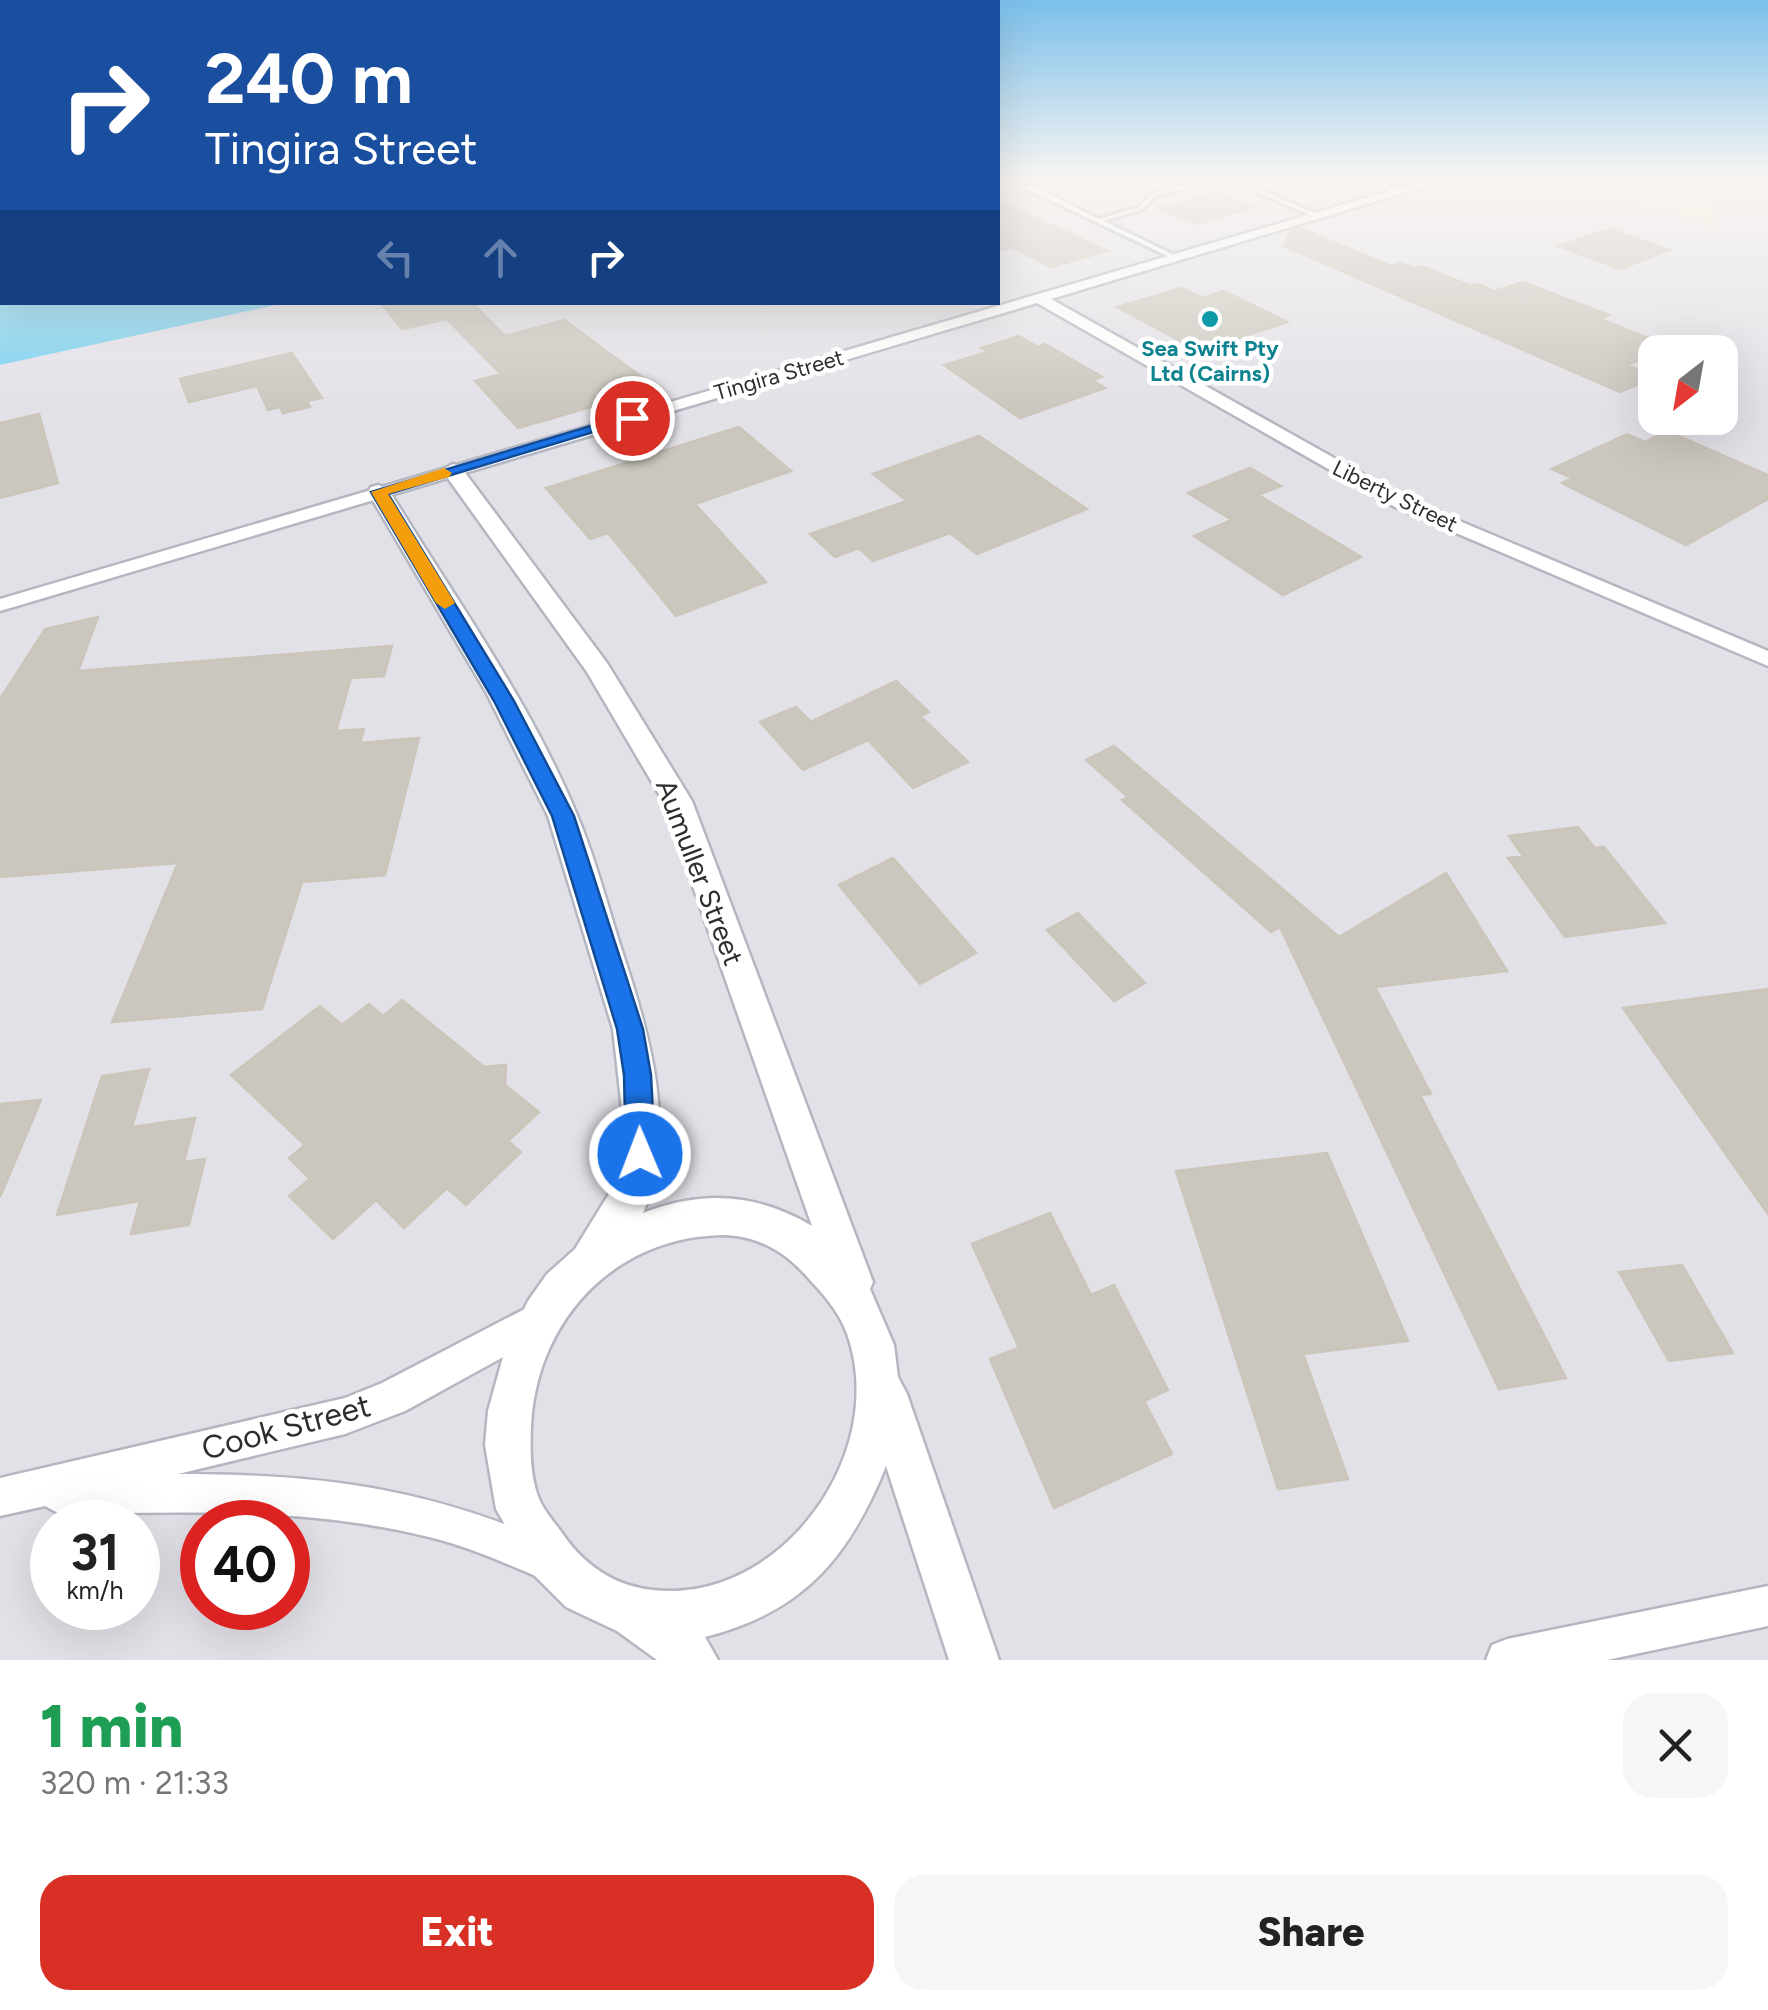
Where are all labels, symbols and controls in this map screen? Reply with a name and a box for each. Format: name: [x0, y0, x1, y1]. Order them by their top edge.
text: 240 m: [205, 36, 413, 121]
icon: right: [40, 40, 170, 170]
text: Tingira Street: [205, 121, 478, 175]
icon: left: [368, 230, 423, 285]
icon: ahead: [473, 230, 528, 285]
icon: right: [578, 230, 633, 285]
marker: Sea Swift Pty Ltd (Cairns): [1199, 308, 1221, 330]
place label: Sea Swift Pty Ltd (Cairns): [1141, 335, 1279, 387]
north arrow: [1638, 335, 1738, 435]
map controls: [1638, 335, 1738, 435]
street label: Tingira Street: [711, 344, 847, 406]
pin: [590, 376, 675, 461]
icon: arrive: [605, 391, 660, 446]
street label: Liberty Street: [1328, 454, 1462, 538]
street label: Aumuller Street: [649, 774, 751, 970]
position arrow: [588, 1102, 692, 1206]
street label: Cook Street: [197, 1386, 375, 1468]
speed limit sign: 40: [180, 1500, 310, 1630]
text: 31: [71, 1522, 119, 1583]
text: km/h: [66, 1575, 124, 1605]
text: 1 min: [40, 1690, 183, 1762]
button: close: [1623, 1693, 1728, 1798]
text: 320 m · 21:33: [40, 1764, 229, 1802]
button: Exit: [40, 1875, 874, 1990]
button: Share: [894, 1875, 1728, 1990]

